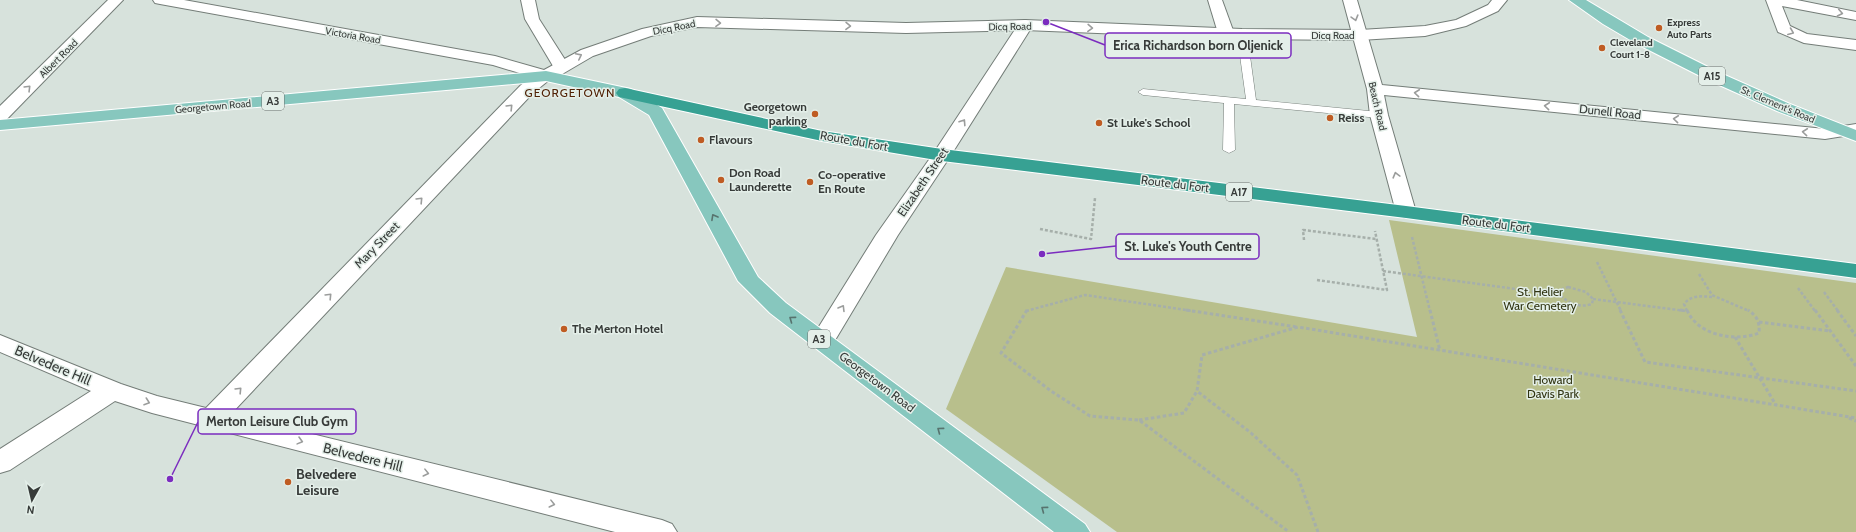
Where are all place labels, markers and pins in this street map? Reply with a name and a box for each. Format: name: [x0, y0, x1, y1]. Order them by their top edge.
place label: Express Auto Parts: [1667, 16, 1712, 41]
marker: Express Auto Parts: [1654, 23, 1664, 33]
callout: Erica Richardson born Oljenick: [1105, 33, 1291, 58]
place label: Cleveland Court 1-8: [1610, 36, 1653, 61]
marker: Cleveland Court 1-8: [1597, 43, 1607, 53]
place label: Georgetown parking: [744, 99, 807, 128]
marker: Georgetown parking: [810, 109, 820, 119]
place label: Reiss: [1338, 110, 1365, 125]
marker: Reiss: [1325, 113, 1335, 123]
place label: St Luke's School: [1107, 115, 1190, 130]
marker: St Luke's School: [1094, 118, 1104, 128]
place label: Flavours: [709, 132, 753, 147]
marker: Flavours: [696, 135, 706, 145]
place label: Don Road Launderette: [729, 165, 792, 194]
place label: Co-operative En Route: [818, 167, 886, 196]
marker: Don Road Launderette: [716, 175, 726, 185]
marker: Co-operative En Route: [805, 177, 815, 187]
callout: St. Luke's Youth Centre: [1116, 234, 1259, 259]
place label: The Merton Hotel: [572, 321, 663, 336]
marker: The Merton Hotel: [559, 324, 569, 334]
callout: Merton Leisure Club Gym: [198, 409, 356, 434]
place label: Belvedere Leisure: [296, 465, 357, 499]
marker: Belvedere Leisure: [283, 477, 293, 487]

